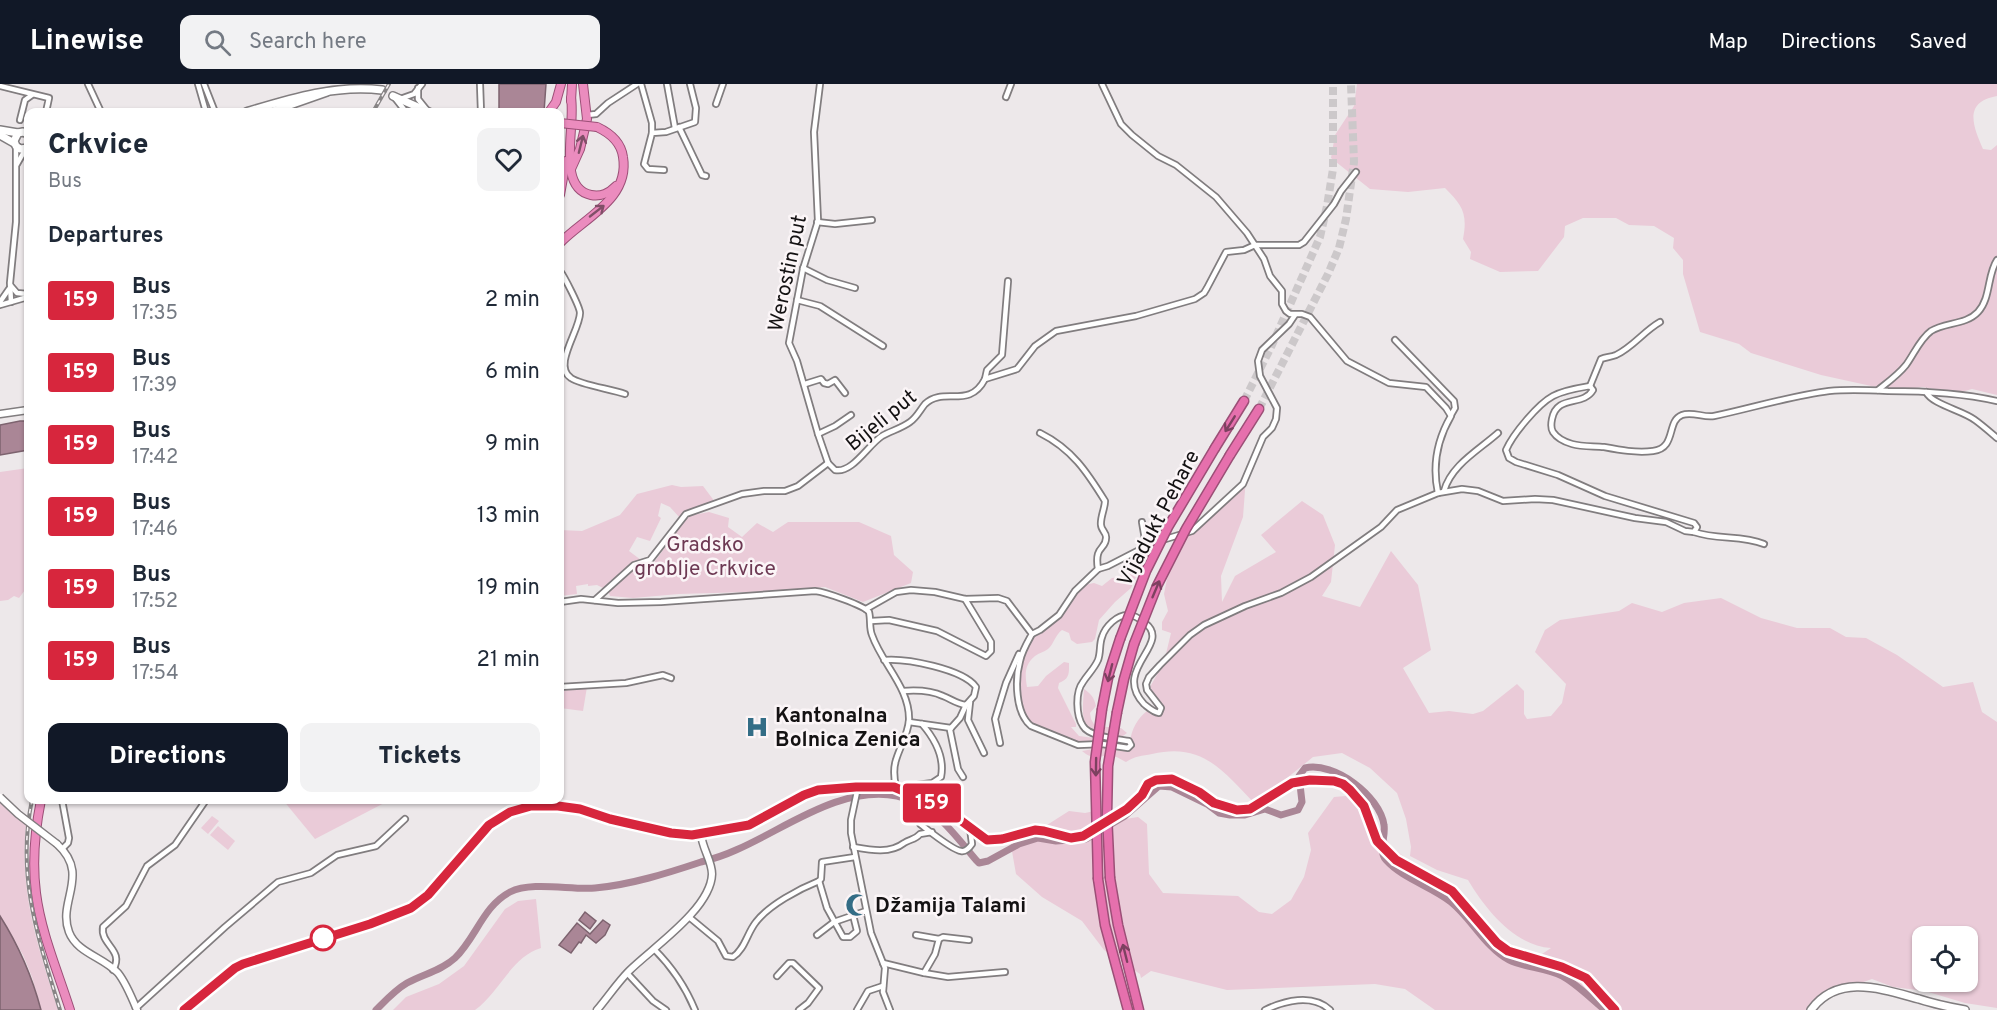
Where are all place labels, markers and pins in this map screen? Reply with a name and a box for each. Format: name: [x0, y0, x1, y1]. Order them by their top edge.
place label: Kantonalna Bolnica Zenica: [775, 703, 920, 754]
hospital icon: Kantonalna Bolnica Zenica: [744, 714, 770, 740]
mosque icon: Džamija Talami: [844, 892, 870, 918]
place label: Džamija Talami: [875, 893, 1026, 920]
unlabelled marker: [310, 925, 336, 951]

